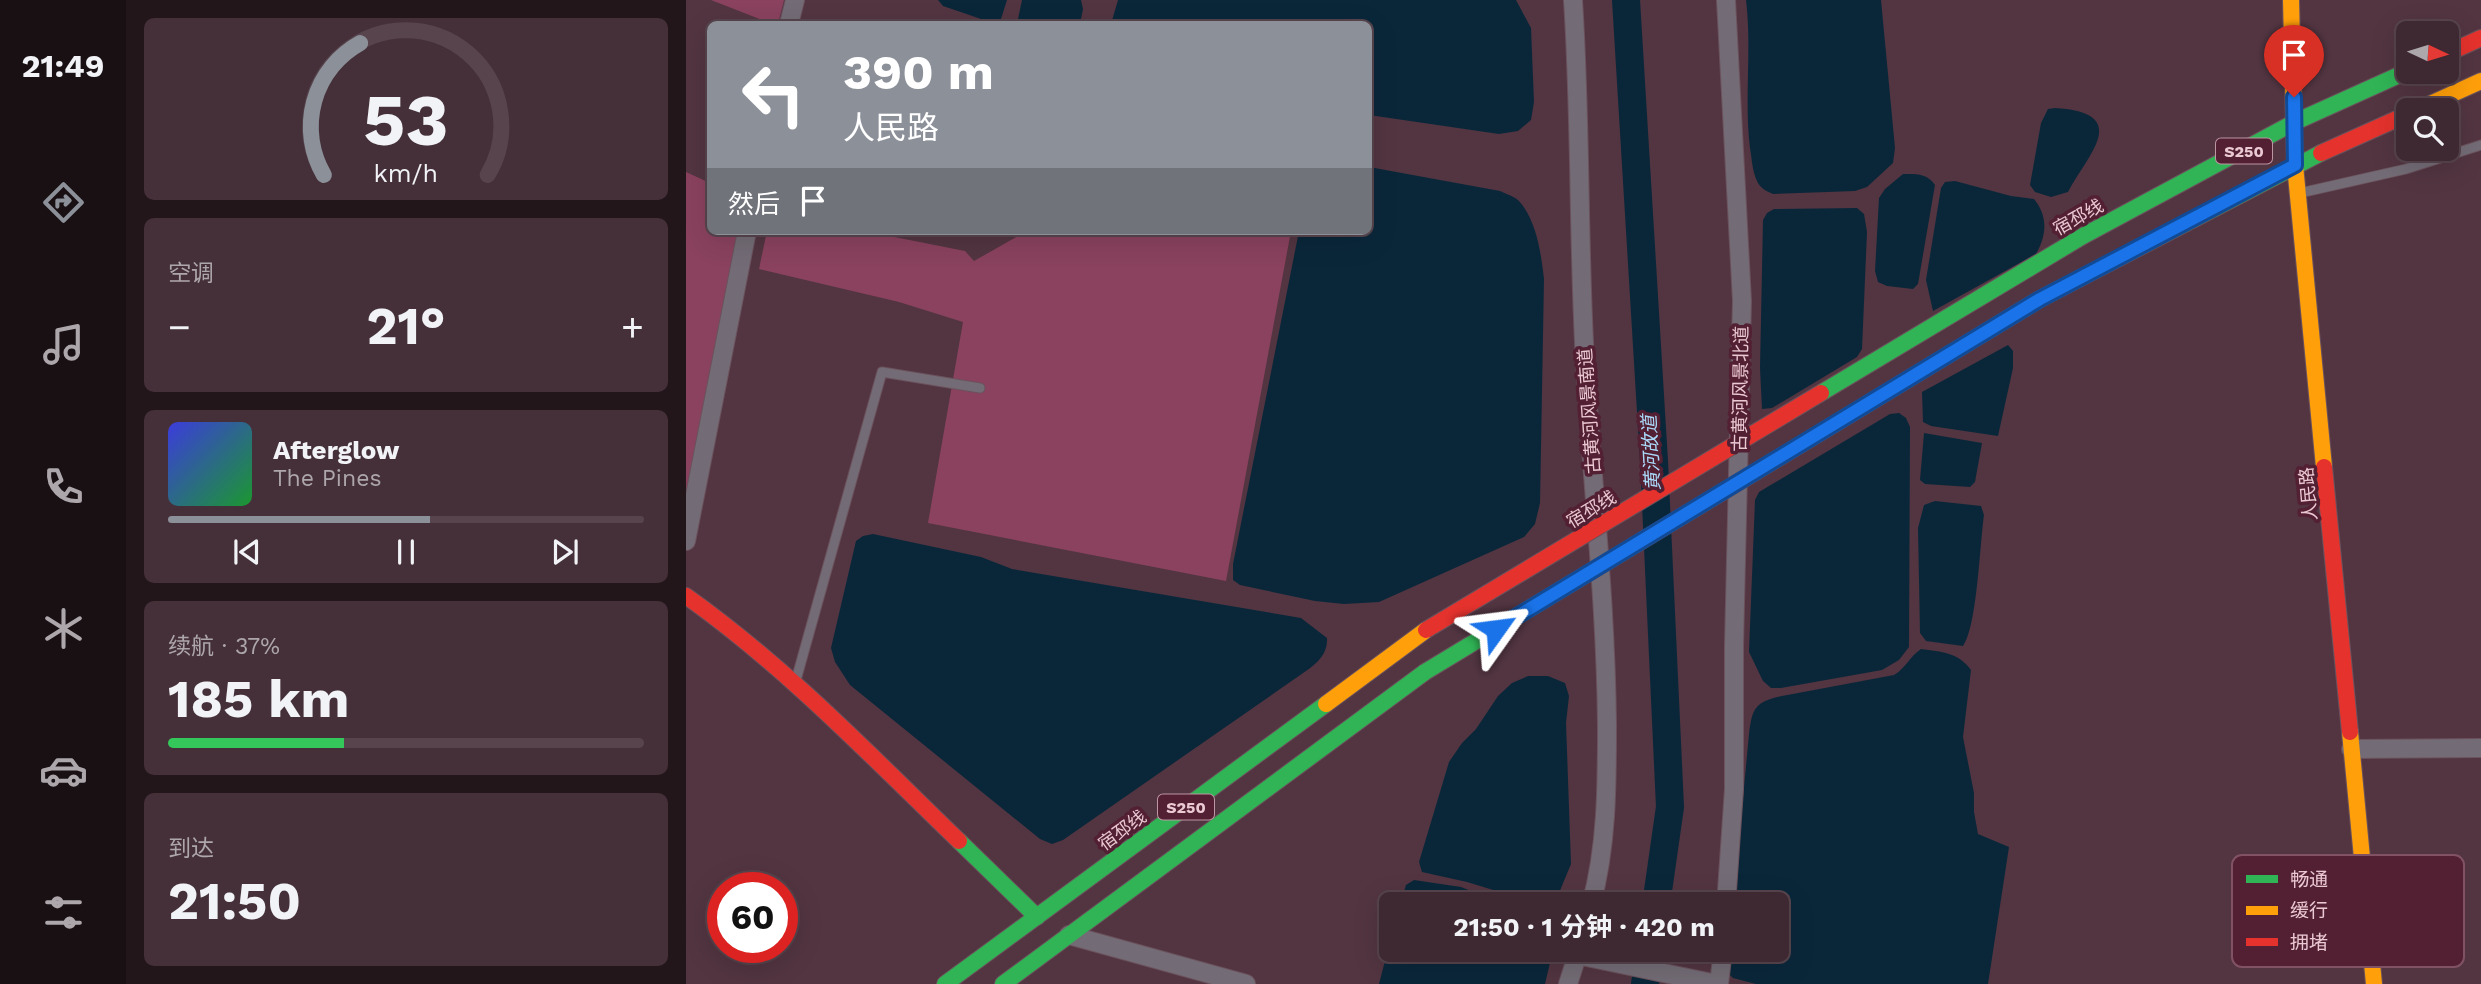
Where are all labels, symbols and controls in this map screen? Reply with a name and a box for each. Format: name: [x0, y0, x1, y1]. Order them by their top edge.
north arrow: [2396, 21, 2459, 84]
map controls: [2396, 21, 2459, 161]
pin: [2264, 25, 2324, 97]
icon: arrive: [2275, 36, 2313, 74]
text: 390 m: [843, 43, 994, 101]
text: 21:49: [22, 47, 104, 85]
icon: left: [728, 49, 819, 140]
text: 53: [363, 77, 449, 163]
button: search: [2396, 98, 2459, 161]
text: 人民路: [843, 109, 939, 147]
road number: S250: [2216, 139, 2272, 164]
text: km/h: [374, 159, 438, 188]
icon: directions: [39, 178, 88, 227]
icon: arrive: [794, 182, 832, 220]
text: 然后: [728, 189, 780, 219]
street label: 宿邳线: [2049, 195, 2107, 239]
text: 空调: [168, 260, 214, 287]
text: 21°: [366, 296, 446, 357]
text: −: [168, 305, 191, 349]
text: +: [621, 305, 644, 349]
icon: music: [39, 320, 88, 369]
street label: 古黄河风景北道: [1728, 326, 1752, 452]
street label: 古黄河风景南道: [1574, 347, 1604, 475]
water label: 黄河故道: [1637, 411, 1664, 492]
text: Afterglow: [273, 435, 399, 465]
icon: phone: [39, 462, 88, 511]
text: The Pines: [273, 465, 382, 492]
street label: 人民路: [2295, 466, 2321, 522]
street label: 宿邳线: [1562, 486, 1620, 532]
icon: previous: [228, 533, 266, 571]
icon: pause: [387, 533, 425, 571]
icon: next: [546, 533, 584, 571]
position arrow: [1459, 592, 1533, 666]
icon: climate: [39, 604, 88, 653]
text: 续航 · 37%: [168, 633, 280, 660]
text: 185 km: [168, 669, 349, 730]
icon: car: [39, 746, 88, 795]
road number: S250: [1158, 794, 1214, 820]
street label: 宿邳线: [1094, 806, 1150, 854]
text: 到达: [168, 835, 214, 862]
legend: [2232, 855, 2464, 967]
text: 畅通: [2290, 868, 2328, 891]
text: 21:50: [168, 871, 301, 932]
speed limit sign: 60: [707, 872, 798, 963]
icon: filters: [39, 888, 88, 937]
text: 缓行: [2290, 899, 2328, 922]
text: 21:50 · 1 分钟 · 420 m: [1453, 912, 1715, 942]
text: 拥堵: [2290, 931, 2328, 954]

